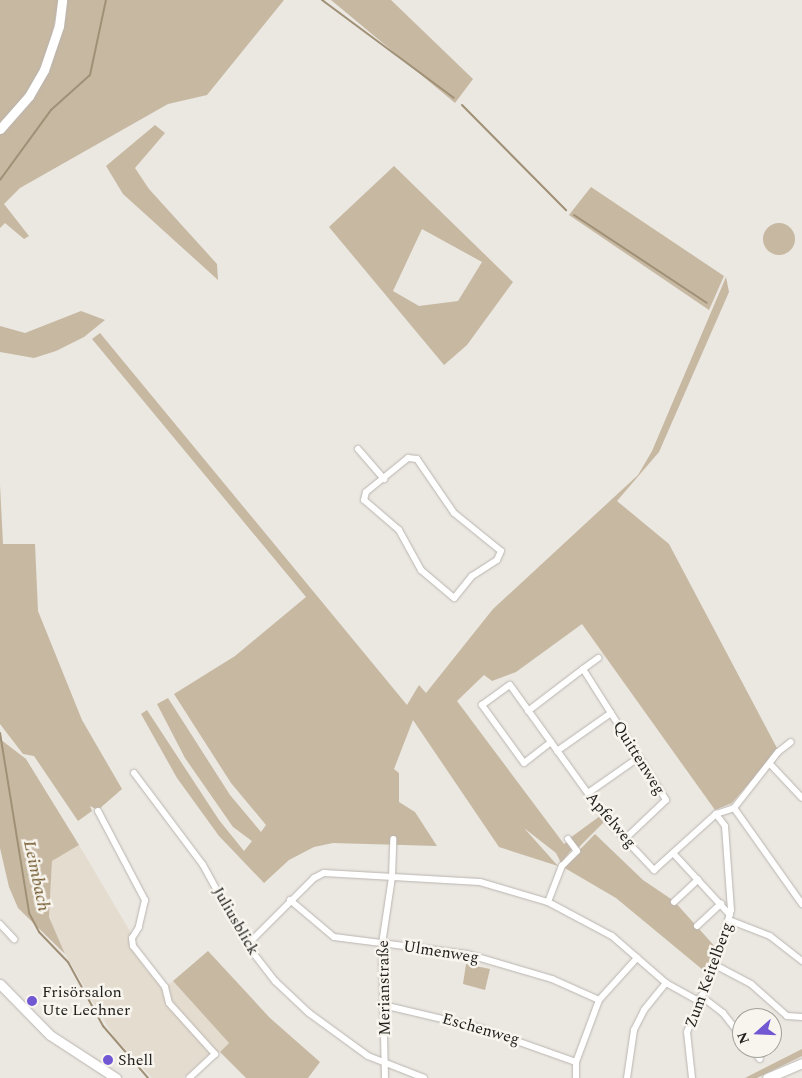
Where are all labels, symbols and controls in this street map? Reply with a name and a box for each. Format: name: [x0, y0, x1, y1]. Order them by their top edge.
street label: Quittenweg: [609, 717, 669, 799]
street label: Apfelweg: [582, 788, 640, 852]
water label: Leimbach: [18, 838, 54, 914]
street label: Juliusblick: [209, 883, 263, 959]
street label: Zum Keitelberg: [681, 920, 737, 1030]
street label: Ulmenweg: [402, 937, 480, 967]
street label: Merianstraße: [374, 940, 394, 1036]
place label: Frisörsalon Ute Lechner: [42, 982, 130, 1020]
marker: Frisörsalon Ute Lechner: [26, 995, 38, 1007]
north arrow: [732, 1008, 782, 1058]
street label: Eschenweg: [440, 1009, 522, 1049]
text: N: [732, 1029, 755, 1047]
place label: Shell: [118, 1050, 153, 1070]
marker: Shell: [102, 1054, 114, 1066]

